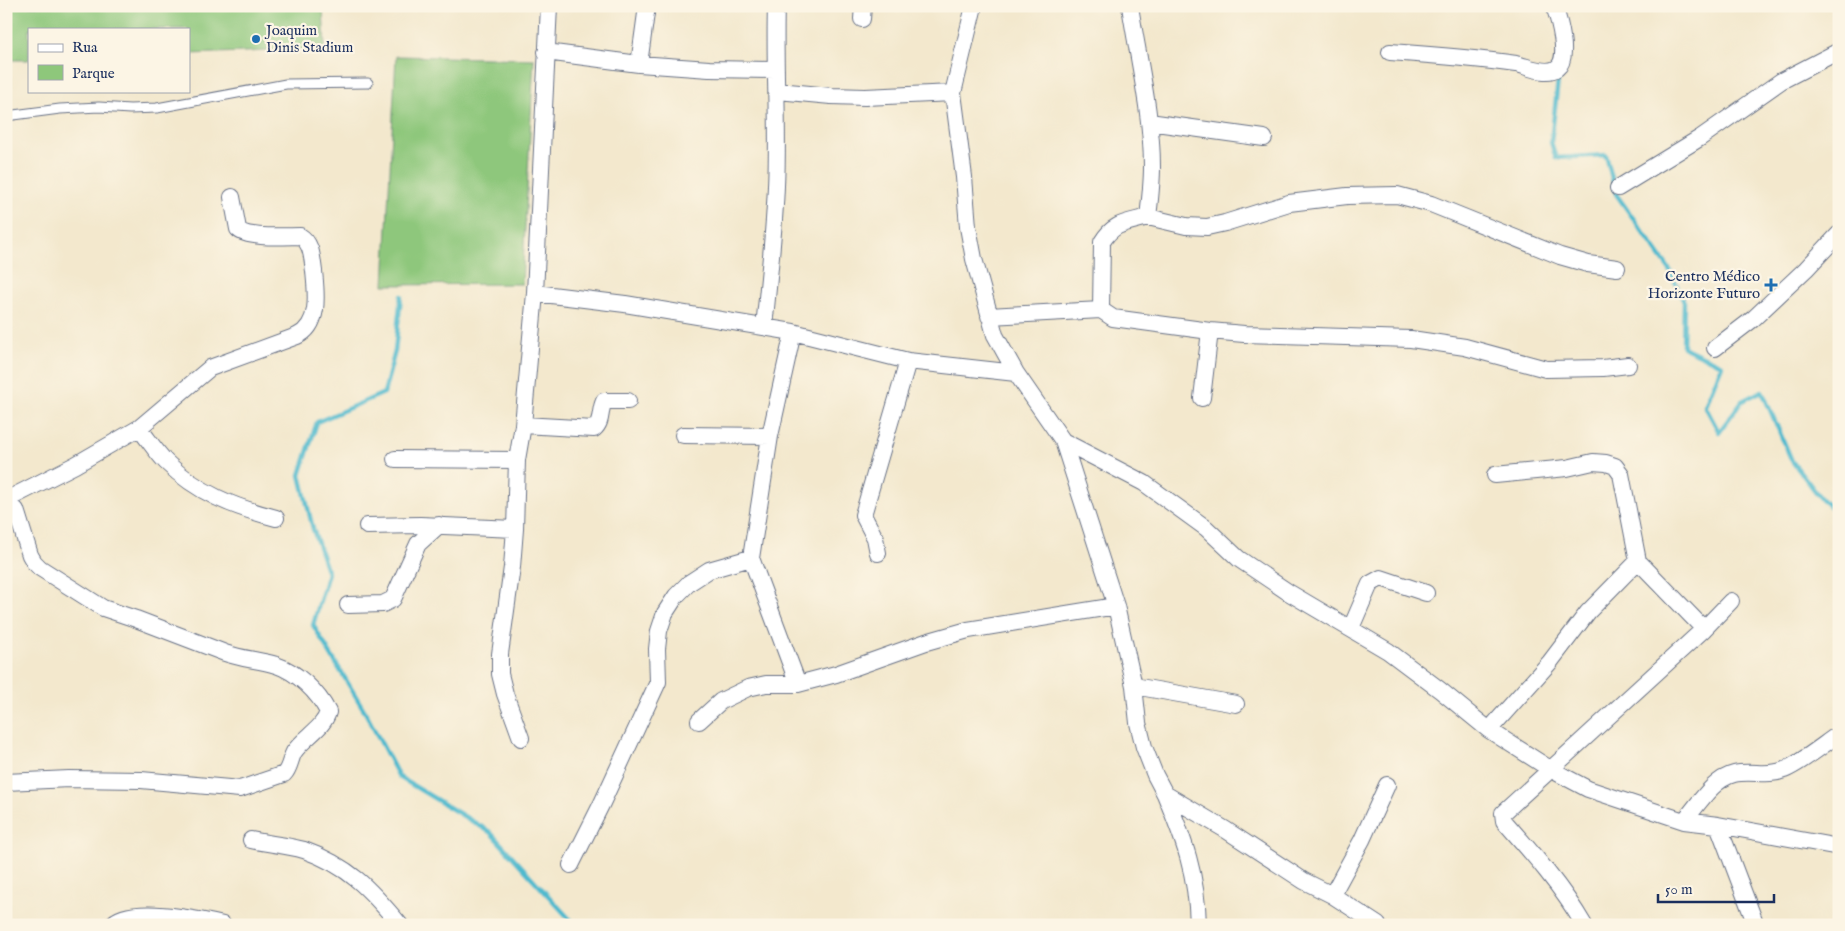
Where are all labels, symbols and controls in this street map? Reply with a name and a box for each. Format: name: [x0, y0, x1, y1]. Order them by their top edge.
place label: Joaquim Dinis Stadium: [264, 21, 354, 57]
legend: [28, 28, 190, 92]
marker: Joaquim Dinis Stadium: [250, 33, 262, 45]
text: Rua: [72, 38, 98, 57]
text: Parque: [72, 64, 115, 83]
place label: Centro Médico Horizonte Futuro: [1648, 267, 1760, 303]
marker: Centro Médico Horizonte Futuro: [1764, 278, 1778, 292]
scale bar: [1658, 871, 1774, 903]
text: 50 m: [1665, 880, 1693, 899]

